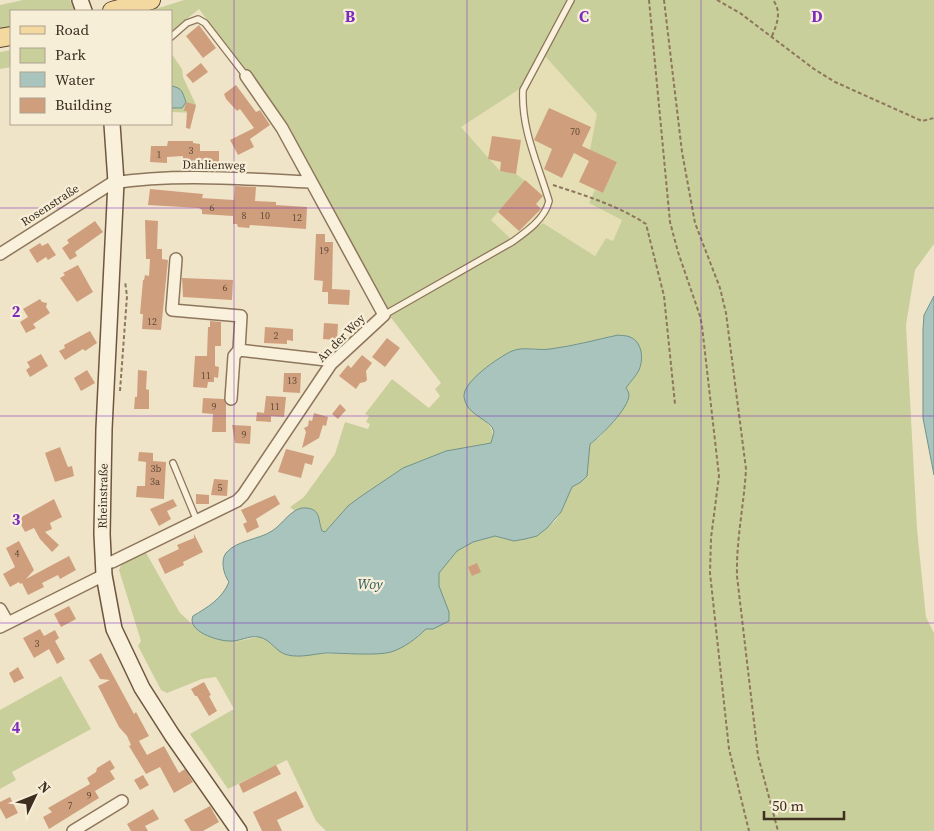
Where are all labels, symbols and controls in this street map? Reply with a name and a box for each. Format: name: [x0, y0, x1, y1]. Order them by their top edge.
text: B: [345, 5, 356, 27]
text: C: [579, 5, 589, 27]
text: D: [811, 5, 823, 27]
legend: [10, 10, 172, 125]
text: Road: [55, 19, 89, 40]
text: Park: [55, 44, 87, 65]
text: Water: [55, 69, 96, 90]
text: Building: [55, 94, 112, 115]
house number: 70: [570, 125, 580, 138]
house number: 3: [189, 144, 194, 157]
house number: 1: [157, 148, 162, 161]
street label: Dahlienweg: [182, 156, 246, 174]
street label: Rosenstraße: [18, 180, 82, 230]
house number: 6: [210, 201, 215, 214]
house number: 8: [242, 209, 247, 222]
house number: 10: [260, 209, 270, 222]
house number: 12: [292, 211, 302, 224]
house number: 19: [319, 244, 329, 257]
house number: 6: [223, 281, 228, 294]
text: 2: [12, 300, 21, 322]
street label: An der Woy: [314, 310, 369, 365]
house number: 12: [147, 315, 157, 328]
house number: 2: [274, 329, 279, 342]
house number: 11: [201, 369, 211, 382]
house number: 13: [287, 374, 297, 387]
house number: 9: [212, 400, 217, 413]
house number: 11: [270, 400, 280, 413]
house number: 9: [242, 428, 247, 441]
house number: 3b: [151, 462, 162, 475]
street label: Rheinstraße: [94, 463, 112, 529]
house number: 3a: [150, 475, 161, 488]
house number: 5: [218, 481, 223, 494]
text: 3: [12, 508, 21, 530]
house number: 4: [15, 547, 20, 560]
water label: Woy: [357, 574, 383, 594]
house number: 3: [35, 637, 40, 650]
text: 4: [12, 716, 21, 738]
north arrow: [10, 771, 60, 821]
text: N: [34, 777, 55, 798]
scale bar: [764, 788, 844, 820]
house number: 9: [87, 789, 92, 802]
text: 50 m: [772, 795, 804, 816]
house number: 7: [68, 799, 73, 812]

